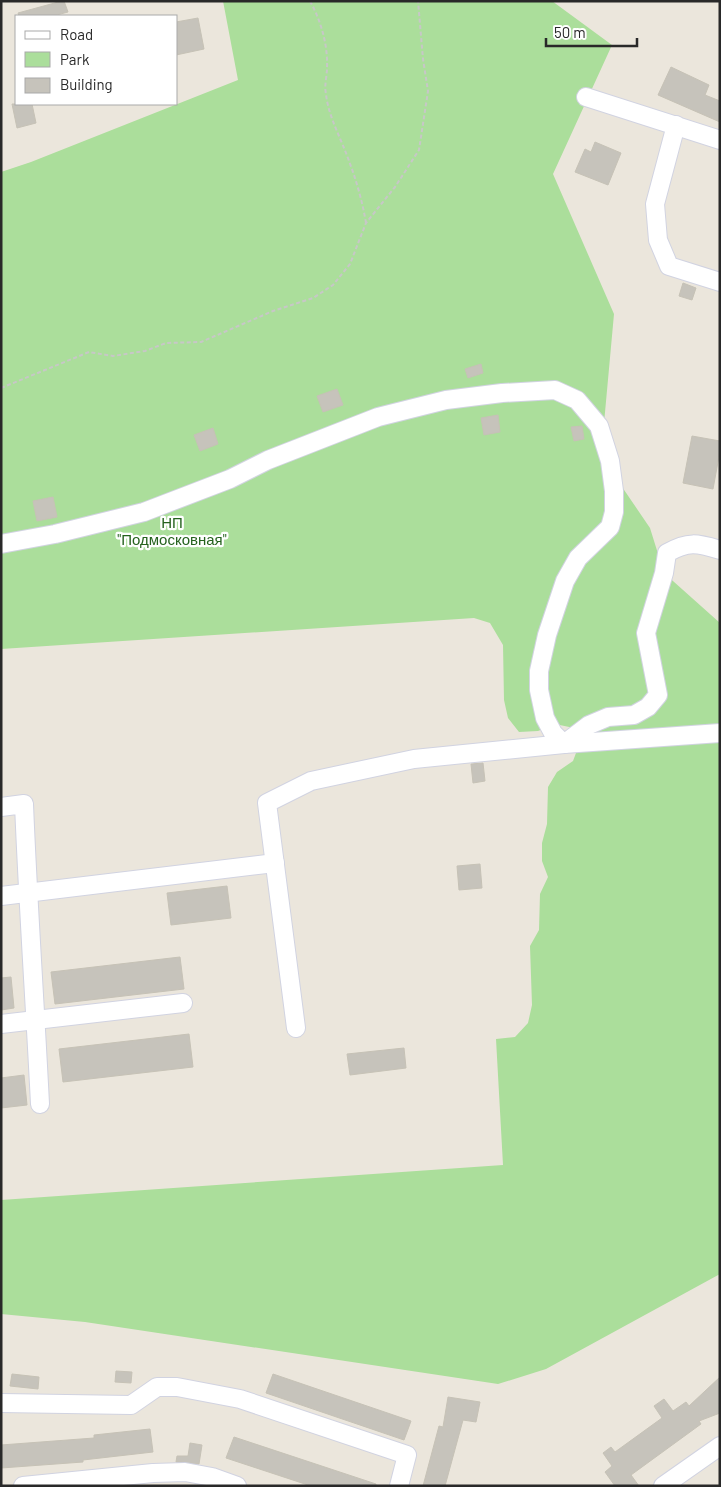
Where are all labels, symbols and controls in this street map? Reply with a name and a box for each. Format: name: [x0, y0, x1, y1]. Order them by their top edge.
legend: [15, 15, 178, 105]
scale bar: [546, 15, 637, 47]
text: 50 m: [554, 23, 586, 41]
text: Road: [60, 25, 93, 43]
text: Park: [60, 50, 90, 68]
text: Building: [60, 75, 113, 93]
park label: НП "Подмосковная": [117, 513, 227, 548]

